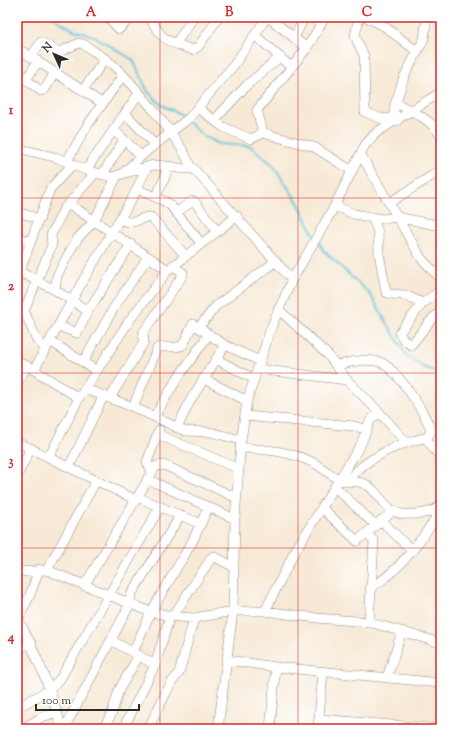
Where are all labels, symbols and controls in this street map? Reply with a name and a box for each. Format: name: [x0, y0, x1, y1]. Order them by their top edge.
text: A: [86, 4, 97, 22]
text: B: [225, 4, 234, 22]
text: C: [362, 4, 372, 22]
north arrow: [34, 34, 74, 74]
text: N: [38, 39, 56, 57]
text: 1: [9, 102, 14, 120]
text: 2: [8, 278, 15, 296]
text: 3: [8, 453, 14, 471]
text: 4: [7, 629, 15, 647]
scale bar: [36, 686, 139, 712]
text: 100 m: [42, 692, 71, 710]

